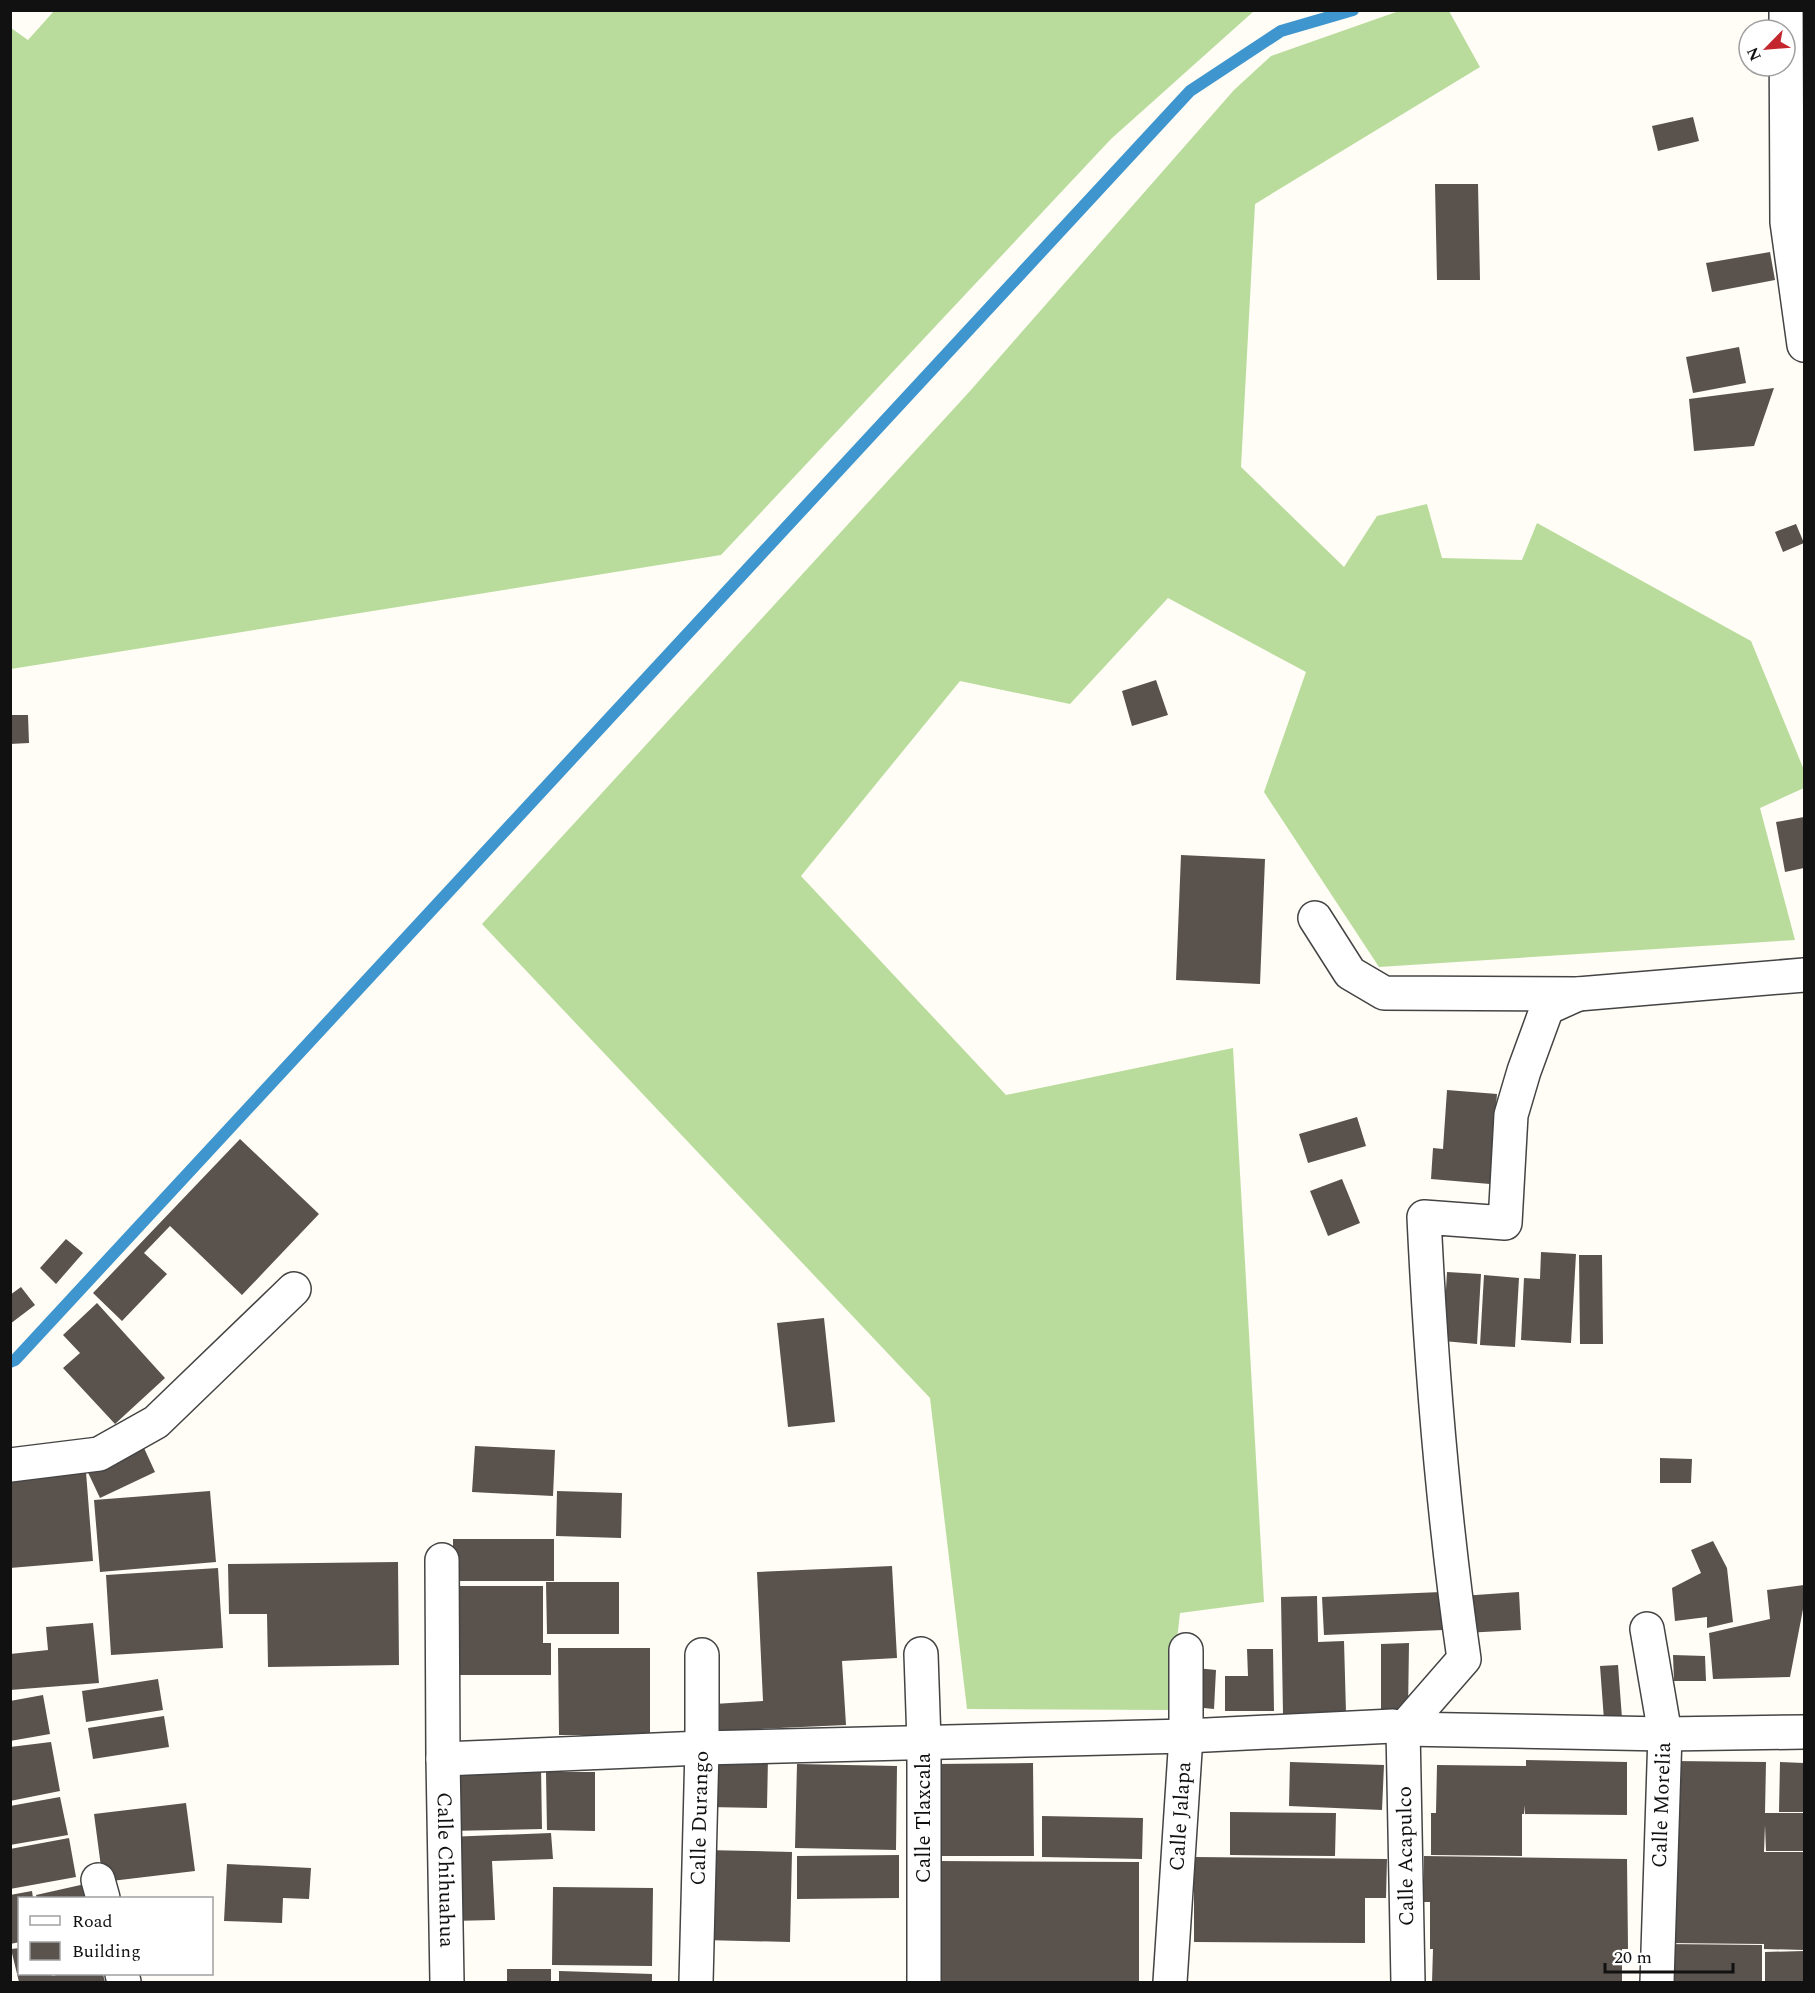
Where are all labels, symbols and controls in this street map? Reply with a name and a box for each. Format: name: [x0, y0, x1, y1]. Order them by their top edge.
north arrow: [1737, 18, 1797, 78]
text: N: [1741, 43, 1768, 65]
street label: Calle Morelia: [1644, 1741, 1680, 1869]
street label: Calle Durango: [682, 1750, 718, 1886]
street label: Calle Tlaxcala: [908, 1752, 940, 1883]
street label: Calle Jalapa: [1161, 1760, 1200, 1872]
street label: Calle Acapulco: [1389, 1786, 1423, 1926]
street label: Calle Chihuahua: [428, 1792, 462, 1949]
legend: [18, 1897, 213, 1975]
text: Road: [72, 1908, 113, 1935]
scale bar: [1605, 1936, 1732, 1974]
text: Building: [72, 1938, 141, 1965]
text: 20 m: [1614, 1944, 1652, 1971]

